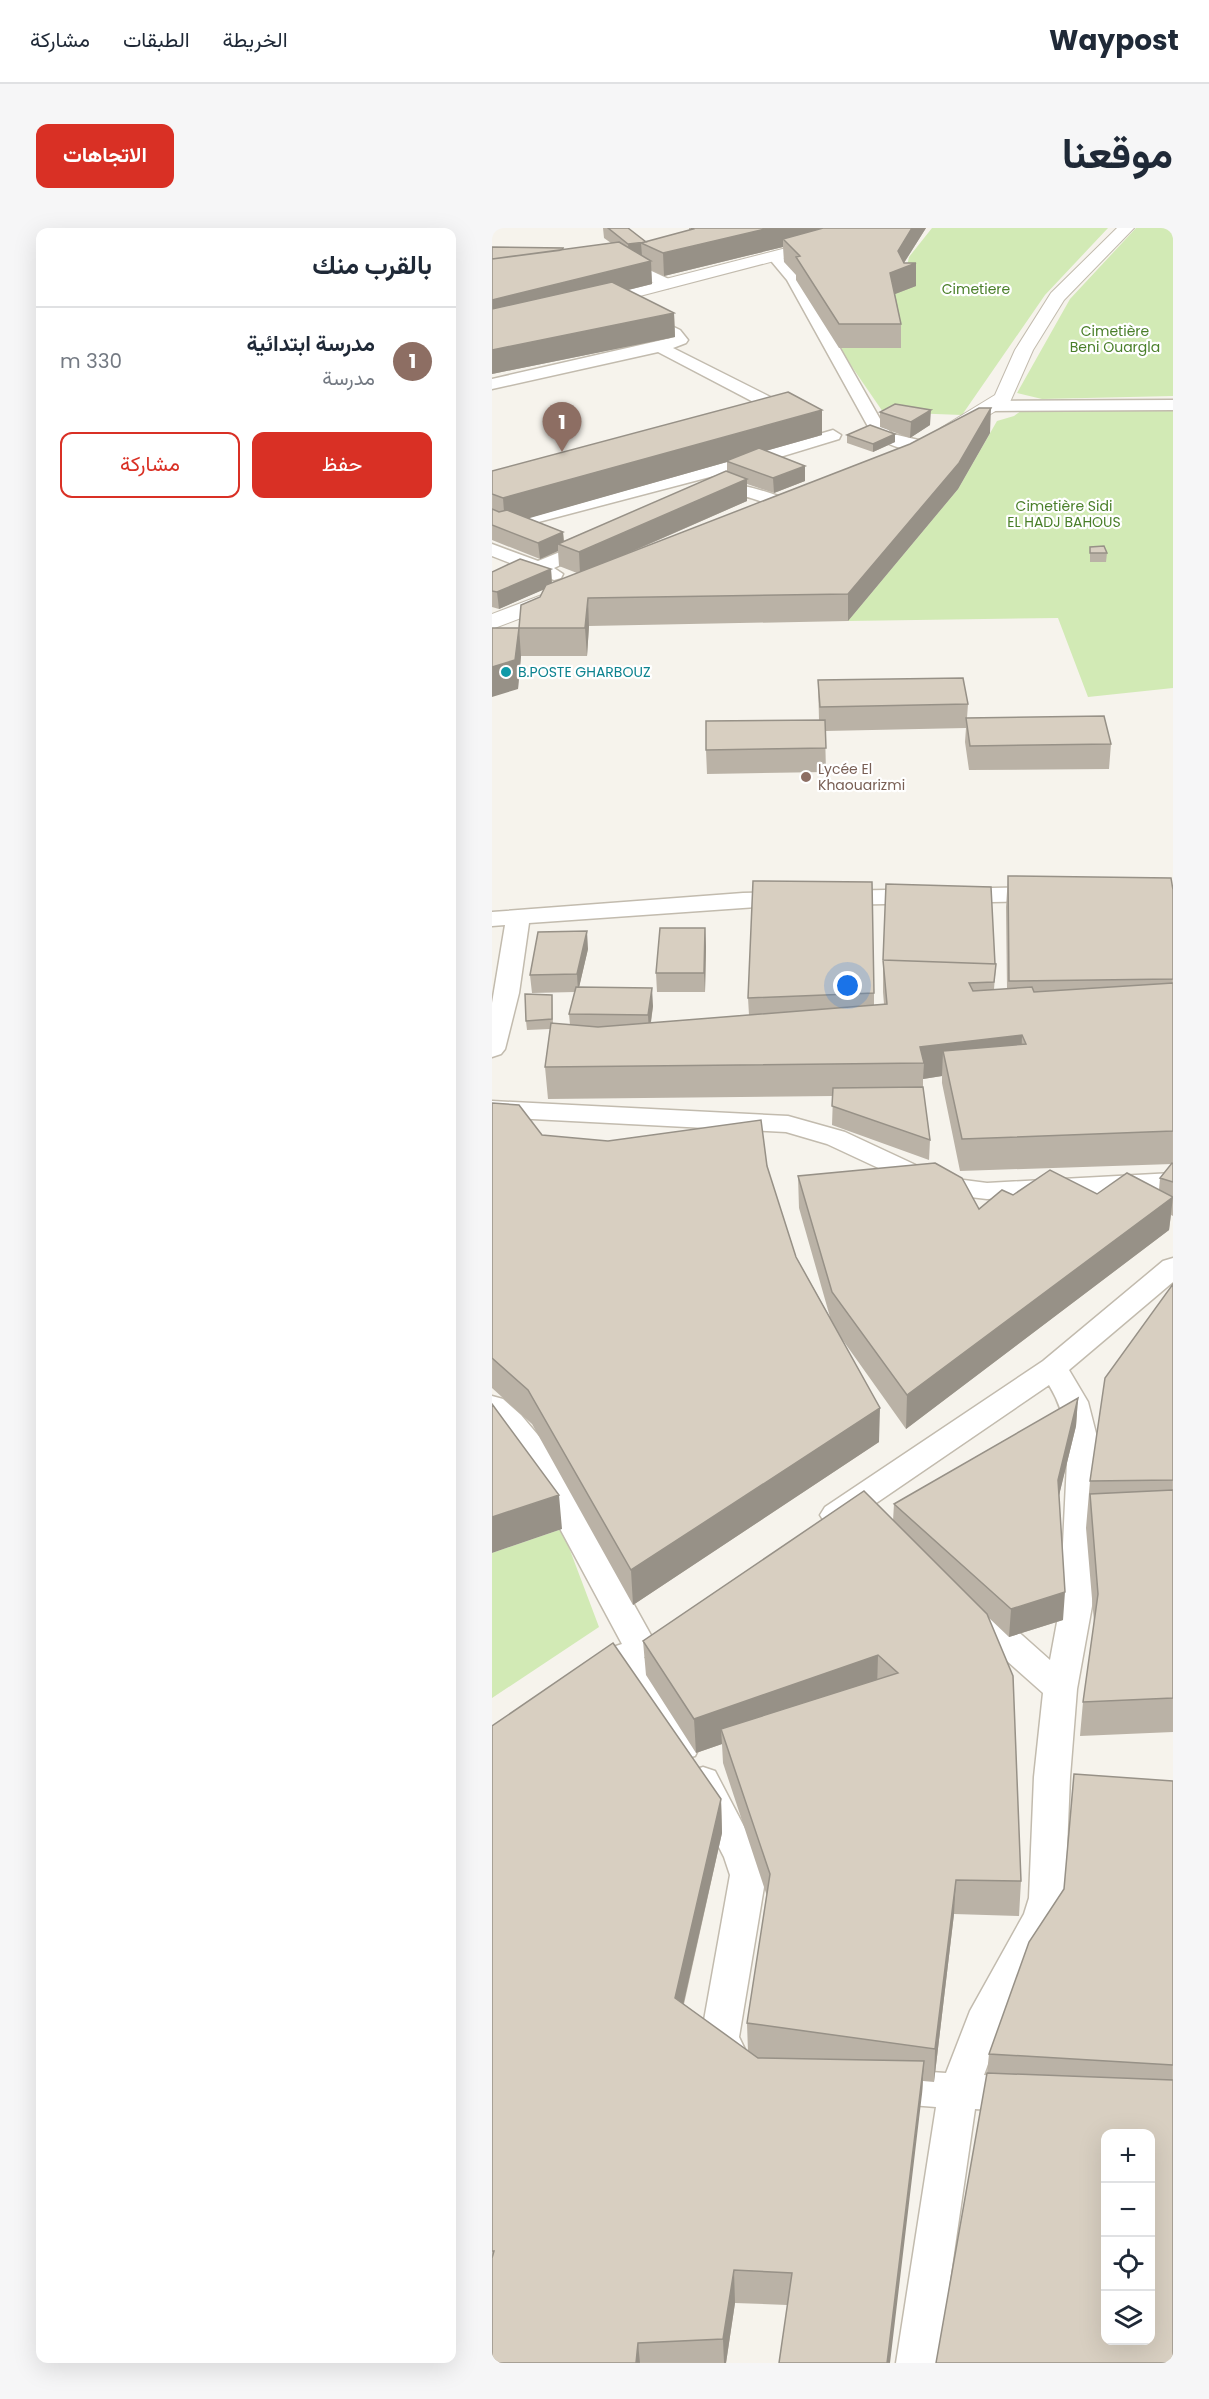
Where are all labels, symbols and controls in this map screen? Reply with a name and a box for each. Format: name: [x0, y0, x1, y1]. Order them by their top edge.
text: Waypost: [1049, 21, 1179, 60]
text: مشاركة: [30, 25, 90, 54]
text: الطبقات: [123, 25, 190, 54]
text: الخريطة: [223, 25, 288, 54]
button: الاتجاهات: [36, 124, 174, 188]
text: موقعنا: [1062, 124, 1173, 183]
text: بالقرب منك: [312, 247, 432, 283]
park label: Cimetiere: [942, 279, 1011, 299]
park label: Cimetière Beni Ouargla: [1070, 321, 1160, 357]
text: مدرسة ابتدائية: [246, 328, 375, 359]
text: 330 m: [60, 347, 122, 375]
text: 1: [409, 347, 416, 375]
text: مدرسة: [322, 364, 375, 392]
pin: 1: [542, 402, 582, 452]
button: مشاركة: [60, 432, 240, 498]
button: حفظ: [252, 432, 432, 498]
park label: Cimetière Sidi EL HADJ BAHOUS: [1007, 496, 1121, 532]
place label: B.POSTE GHARBOUZ: [518, 662, 650, 682]
marker: B.POSTE GHARBOUZ: [499, 665, 513, 679]
place label: Lycée El Khaouarizmi: [818, 759, 905, 795]
marker: Lycée El Khaouarizmi: [799, 770, 813, 784]
your location: [833, 971, 862, 1000]
map controls: [1101, 2129, 1155, 2345]
button: +: [1101, 2129, 1155, 2183]
button: −: [1101, 2183, 1155, 2237]
button: locate: [1101, 2237, 1155, 2291]
button: layers: [1101, 2291, 1155, 2345]

